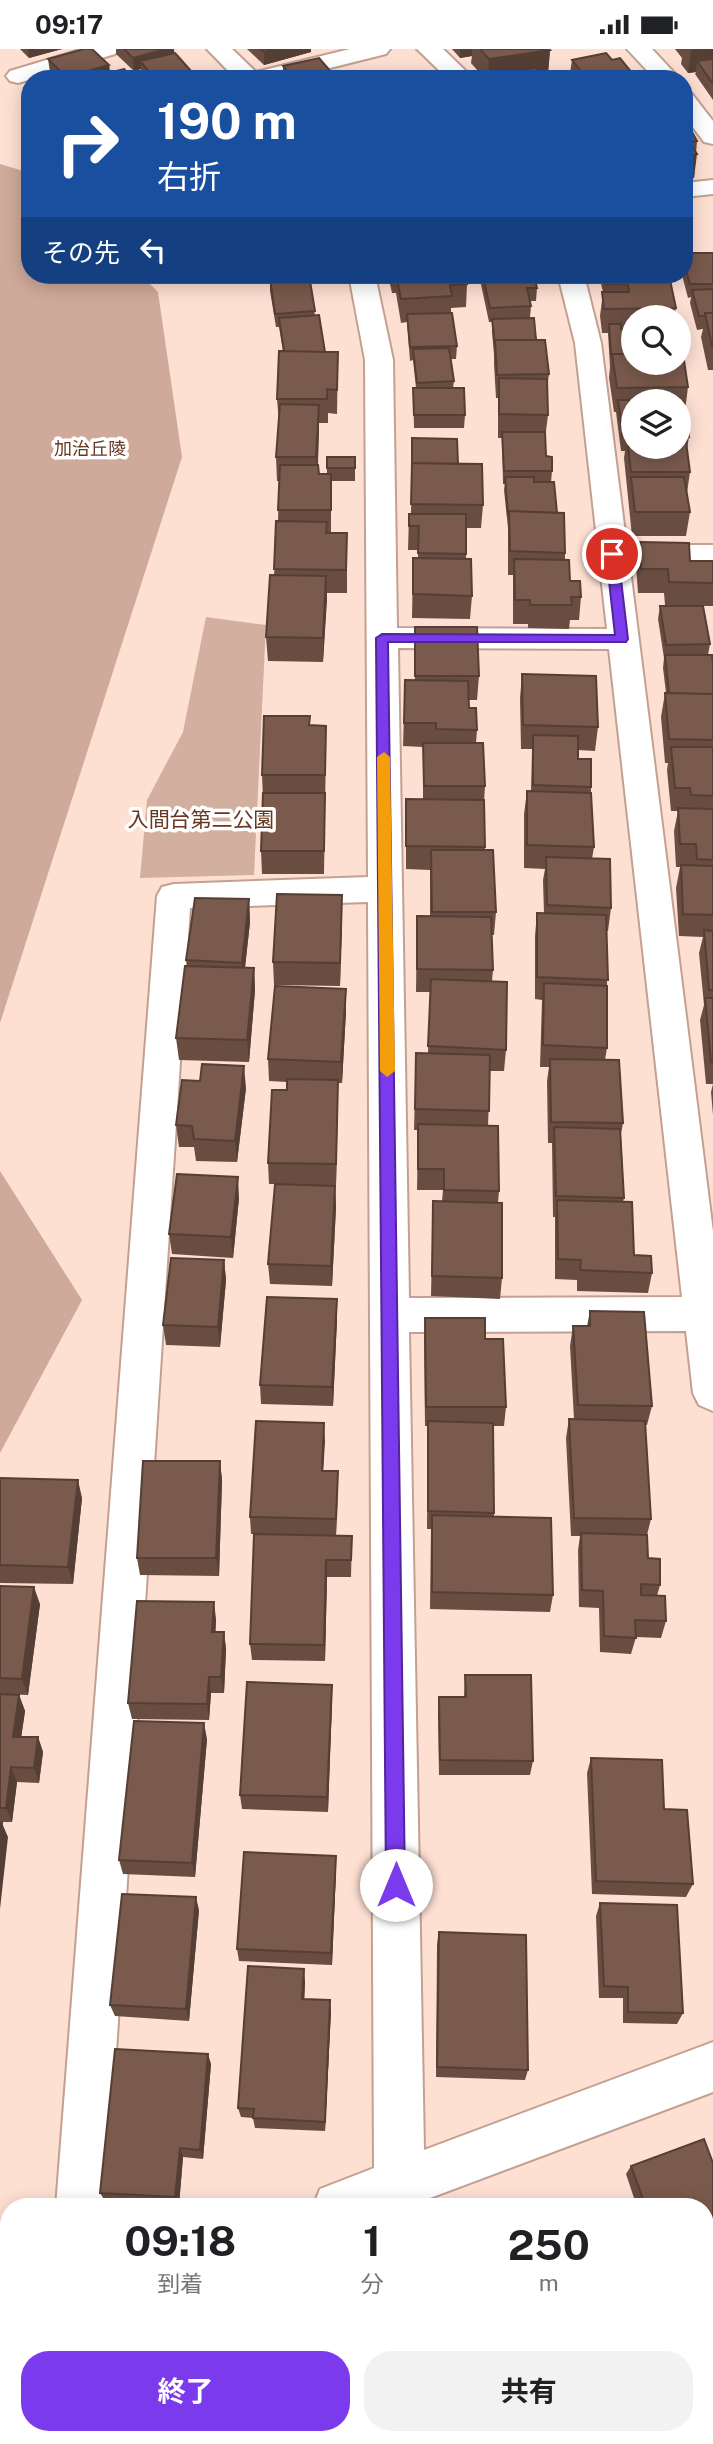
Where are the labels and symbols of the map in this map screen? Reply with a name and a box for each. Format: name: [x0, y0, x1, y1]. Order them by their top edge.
park label: 加治丘陵: [54, 438, 126, 459]
pin: [582, 524, 642, 584]
park label: 入間台第二公園: [128, 807, 275, 832]
position arrow: [359, 1848, 433, 1922]

